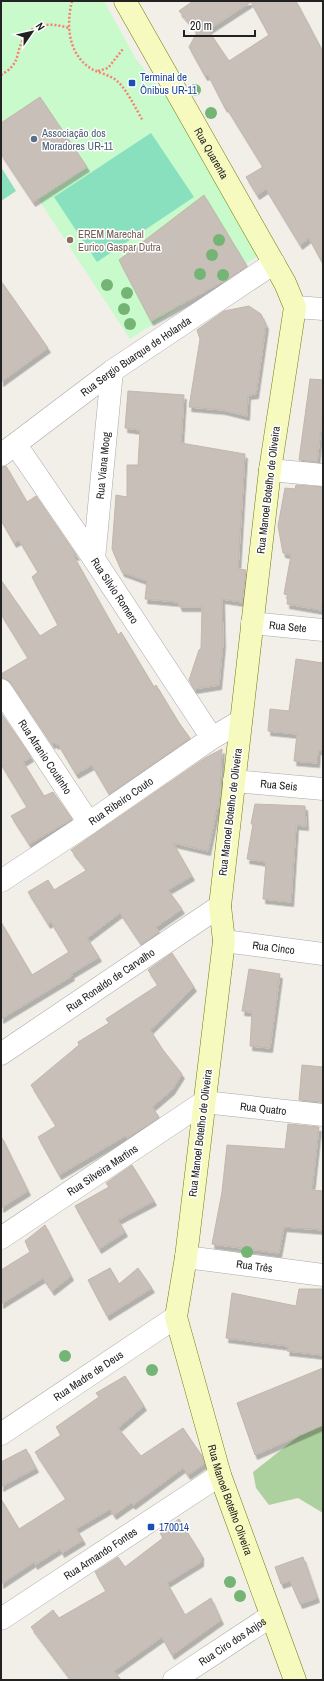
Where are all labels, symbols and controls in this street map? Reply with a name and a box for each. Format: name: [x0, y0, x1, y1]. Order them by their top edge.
north arrow: [12, 12, 52, 52]
scale bar: [184, 12, 255, 38]
text: 20 m: [190, 18, 212, 34]
text: N: [33, 20, 48, 33]
place label: Terminal de Ônibus UR-11: [140, 70, 197, 97]
marker: Terminal de Ônibus UR-11: [127, 78, 137, 88]
street label: Rua Quarenta: [191, 125, 231, 181]
place label: Associação dos Moradores UR-11: [41, 126, 113, 153]
marker: Associação dos Moradores UR-11: [29, 134, 39, 144]
place label: EREM Marechal Eurico Gaspar Dutra: [78, 227, 161, 254]
marker: EREM Marechal Eurico Gaspar Dutra: [65, 235, 75, 245]
street label: Rua Sergio Buarque de Holanda: [78, 313, 194, 399]
street label: Rua Manoel Botelho de Oliveira: [253, 425, 283, 555]
street label: Rua Viana Moog: [93, 431, 113, 500]
street label: Rua Silvio Romero: [88, 555, 142, 626]
street label: Rua Sete: [268, 618, 307, 635]
street label: Rua Afranio Coutinho: [15, 717, 75, 797]
street label: Rua Manoel Botelho de Oliveira: [215, 747, 245, 877]
street label: Rua Ribeiro Couto: [86, 774, 156, 828]
street label: Rua Seis: [260, 776, 298, 794]
street label: Rua Cinco: [251, 938, 296, 957]
street label: Rua Ronaldo de Carvalho: [63, 945, 157, 1015]
street label: Rua Manoel Botelho de Oliveira: [185, 1068, 215, 1198]
street label: Rua Quatro: [239, 1099, 287, 1118]
street label: Rua Silveira Martins: [64, 1141, 141, 1199]
street label: Rua Três: [235, 1257, 274, 1275]
street label: Rua Madre de Deus: [51, 1347, 126, 1404]
street label: Rua Manoel Botelho Oliveira: [205, 1443, 256, 1557]
place label: 170014: [159, 1520, 189, 1534]
marker: 170014: [146, 1522, 156, 1532]
street label: Rua Armando Fontes: [61, 1524, 140, 1583]
street label: Rua Ciro dos Anjos: [196, 1614, 269, 1669]

